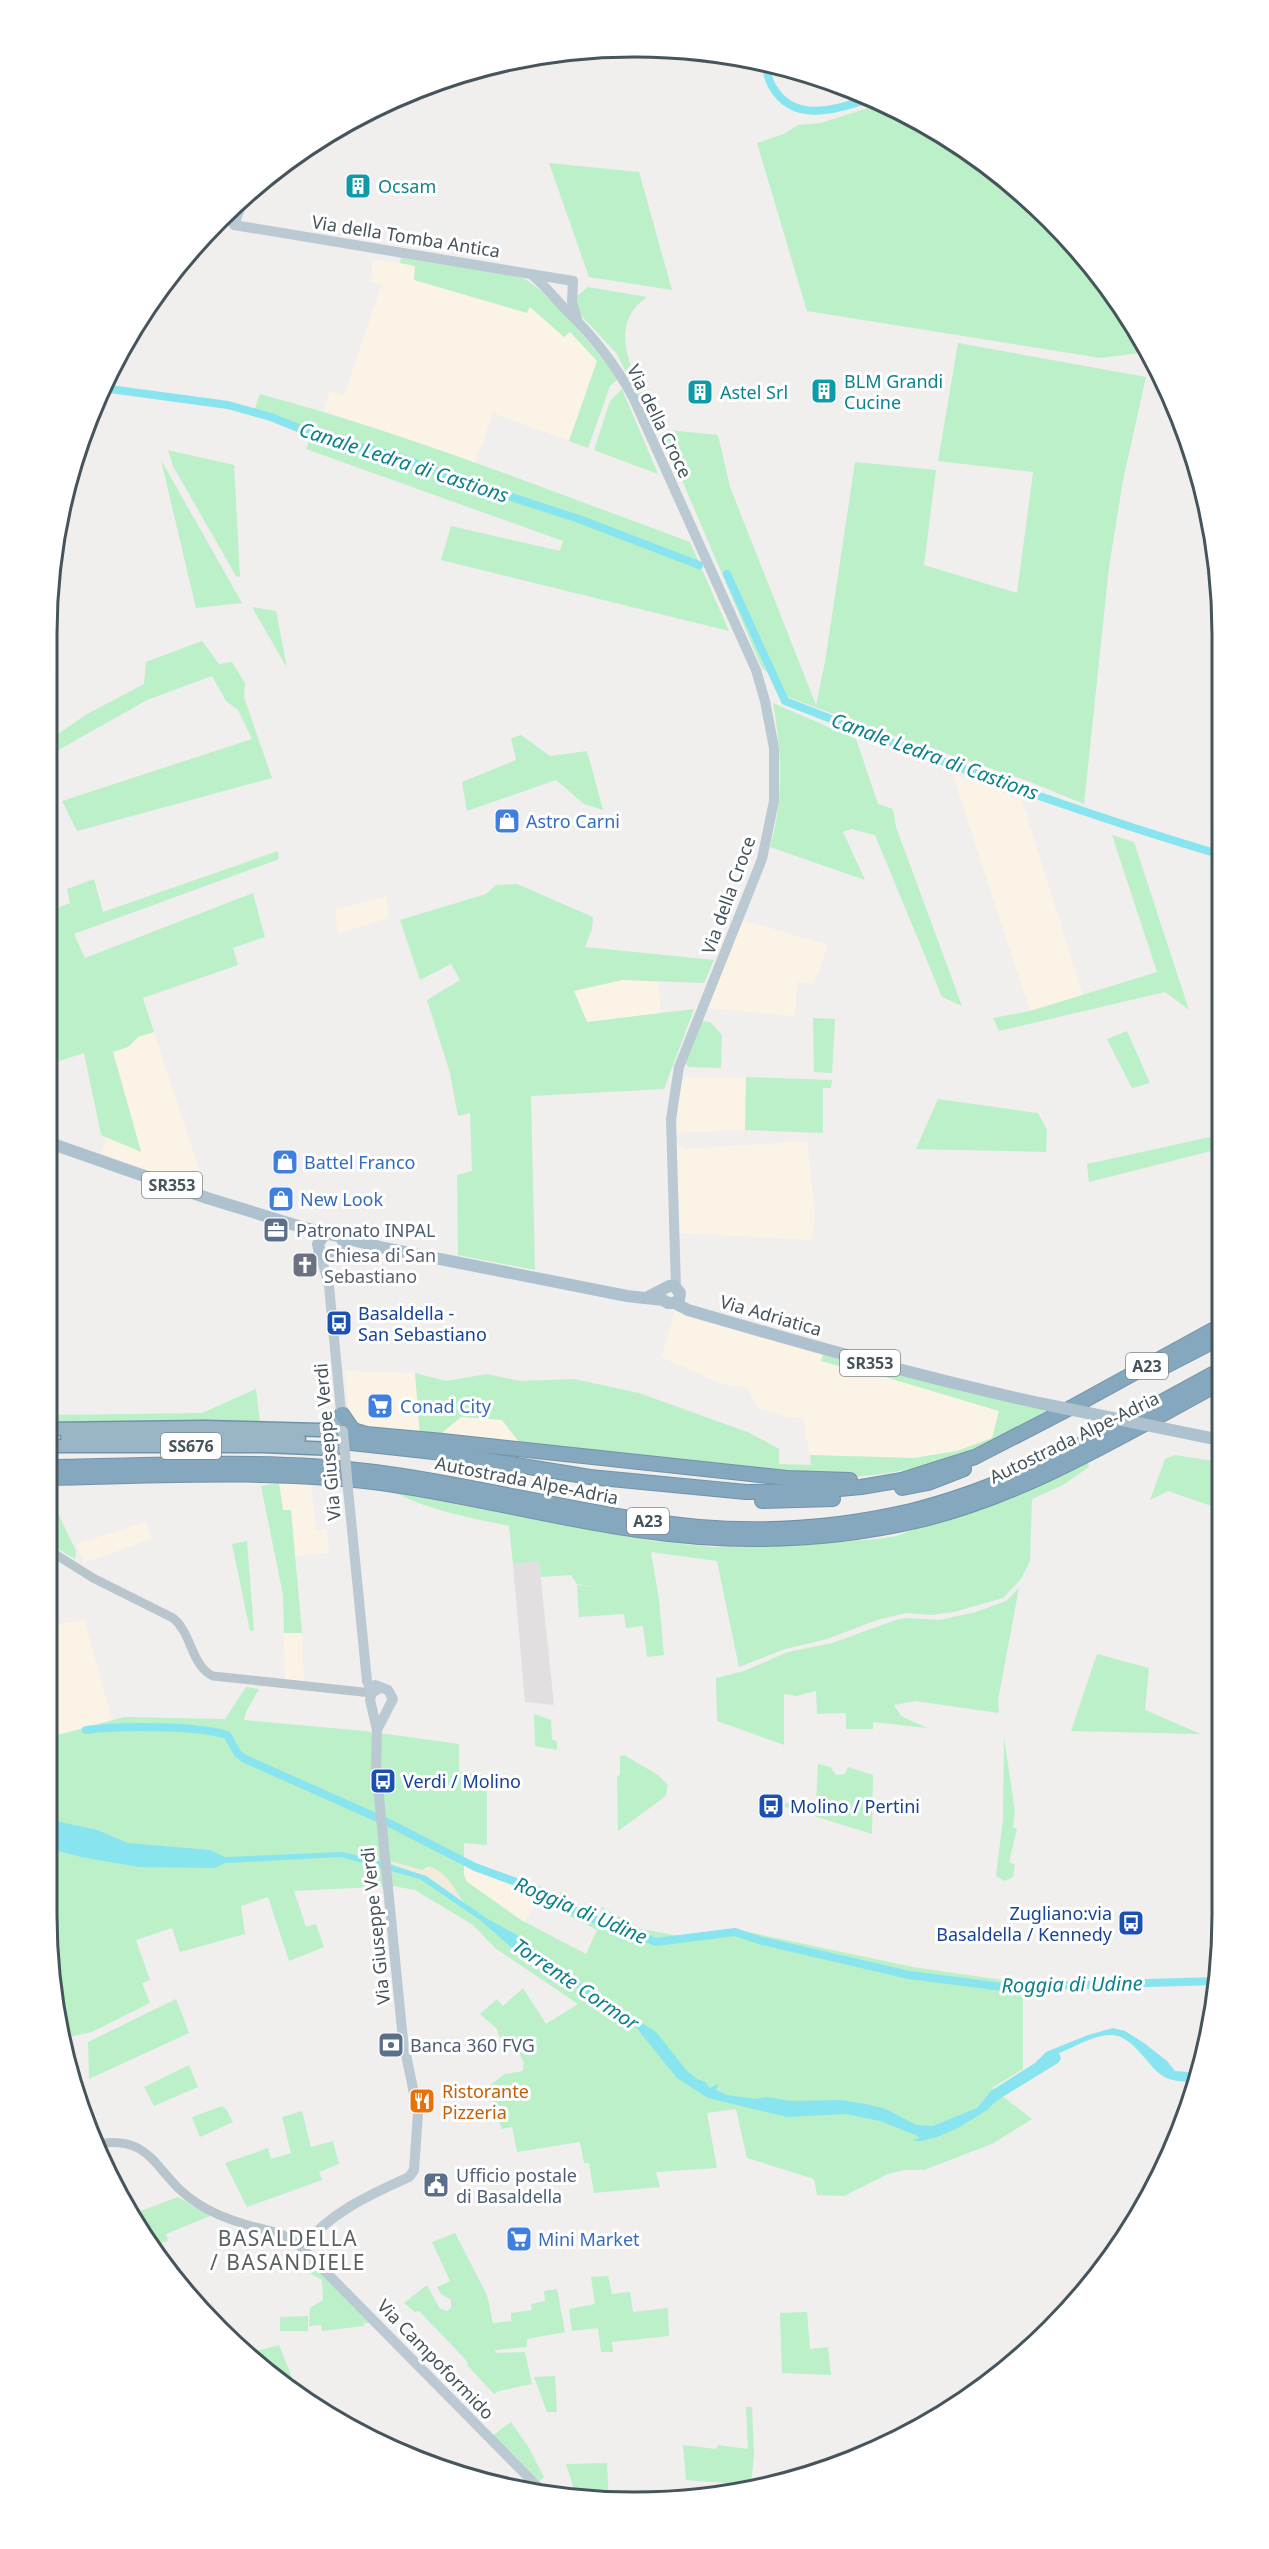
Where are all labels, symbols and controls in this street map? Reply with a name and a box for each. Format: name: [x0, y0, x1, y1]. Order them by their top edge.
building icon: Ocsam: [343, 171, 373, 201]
place label: Ocsam: [378, 174, 436, 198]
street label: Via della Tomba Antica: [310, 209, 502, 263]
street label: Via della Croce: [622, 360, 698, 482]
place label: BLM Grandi Cucine: [844, 369, 943, 414]
building icon: BLM Grandi Cucine: [809, 376, 839, 406]
building icon: Astel Srl: [685, 377, 715, 407]
place label: Astel Srl: [720, 380, 788, 404]
water label: Canale Ledra di Castions: [296, 415, 512, 509]
water label: Canale Ledra di Castions: [828, 706, 1043, 806]
shop icon: Astro Carni: [492, 806, 522, 836]
place label: Astro Carni: [526, 809, 620, 833]
street label: Via della Croce: [696, 833, 760, 957]
shop icon: Battel Franco: [270, 1147, 300, 1177]
place label: Battel Franco: [304, 1150, 415, 1174]
road number: SR353: [142, 1172, 202, 1198]
shop icon: New Look: [266, 1184, 296, 1214]
place label: New Look: [300, 1187, 384, 1211]
office icon: Patronato INPAL: [261, 1215, 291, 1245]
place label: Patronato INPAL: [296, 1218, 435, 1242]
place label: Chiesa di San Sebastiano: [324, 1243, 436, 1288]
church icon: Chiesa di San Sebastiano: [290, 1250, 320, 1280]
street label: Via Adriatica: [717, 1289, 825, 1341]
place label: Basaldella - San Sebastiano: [358, 1301, 487, 1346]
bus stop icon: Basaldella - San Sebastiano: [324, 1308, 354, 1338]
road number: SR353: [840, 1350, 900, 1376]
road number: A23: [1126, 1353, 1168, 1379]
street label: Via Giuseppe Verdi: [308, 1362, 346, 1522]
street label: Autostrada Alpe-Adria: [985, 1385, 1163, 1489]
supermarket icon: Conad City: [365, 1391, 395, 1421]
place label: Conad City: [400, 1394, 492, 1418]
road number: SS676: [161, 1433, 221, 1459]
street label: Autostrada Alpe-Adria: [433, 1450, 621, 1510]
road number: A23: [627, 1508, 669, 1534]
bus stop icon: Verdi / Molino: [368, 1766, 398, 1796]
place label: Verdi / Molino: [403, 1769, 521, 1793]
bus stop icon: Molino / Pertini: [756, 1791, 786, 1821]
place label: Molino / Pertini: [790, 1794, 920, 1818]
street label: Via Giuseppe Verdi: [355, 1846, 395, 2006]
water label: Roggia di Udine: [511, 1870, 651, 1950]
place label: Zugliano:via Basaldella / Kennedy: [936, 1901, 1113, 1946]
bus stop icon: Zugliano:via Basaldella / Kennedy: [1116, 1908, 1146, 1938]
water label: Torrente Cormor: [508, 1932, 645, 2037]
water label: Roggia di Udine: [1001, 1969, 1143, 1999]
bank icon: Banca 360 FVG: [376, 2030, 406, 2060]
place label: Banca 360 FVG: [410, 2033, 535, 2057]
place label: Ristorante Pizzeria: [442, 2079, 529, 2124]
restaurant icon: Ristorante Pizzeria: [407, 2086, 437, 2116]
place label: Ufficio postale di Basaldella: [456, 2163, 577, 2208]
public building icon: Ufficio postale di Basaldella: [421, 2170, 451, 2200]
district label: BASALDELLA / BASANDIELE: [210, 2224, 366, 2276]
supermarket icon: Mini Market: [504, 2224, 534, 2254]
place label: Mini Market: [538, 2227, 640, 2251]
street label: Via Campoformido: [372, 2294, 500, 2424]

